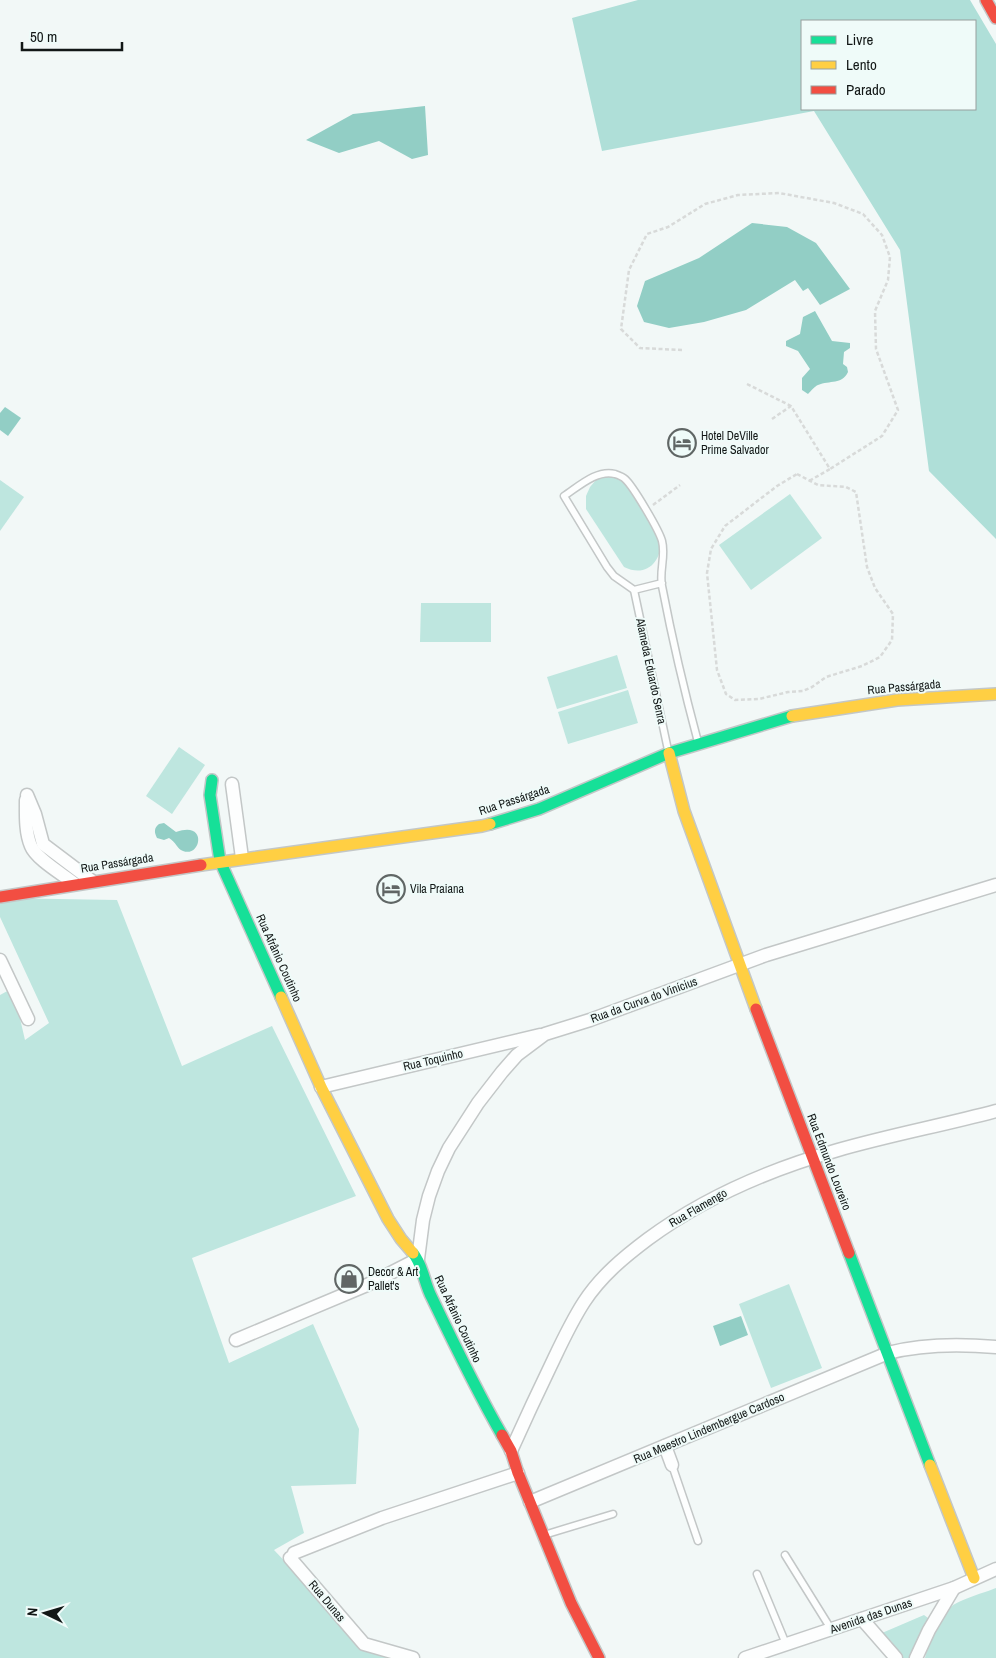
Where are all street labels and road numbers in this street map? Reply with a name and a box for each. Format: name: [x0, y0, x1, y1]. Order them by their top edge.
street label: Alameda Eduardo Senra: [632, 616, 670, 726]
street label: Rua Passárgada: [867, 676, 942, 698]
street label: Rua Passárgada: [477, 781, 552, 819]
street label: Rua Passárgada: [80, 849, 155, 877]
street label: Rua Afrânio Coutinho: [252, 912, 306, 1004]
street label: Rua da Curva do Vinícius: [588, 973, 700, 1027]
street label: Rua Toquinho: [401, 1045, 465, 1075]
street label: Rua Edmundo Loureiro: [803, 1111, 855, 1213]
street label: Rua Flamengo: [666, 1185, 730, 1231]
street label: Rua Afrânio Coutinho: [431, 1273, 485, 1365]
street label: Rua Maestro Lindembergue Cardoso: [631, 1389, 787, 1467]
street label: Rua Dunas: [305, 1577, 349, 1625]
street label: Avenida das Dunas: [827, 1594, 914, 1638]

